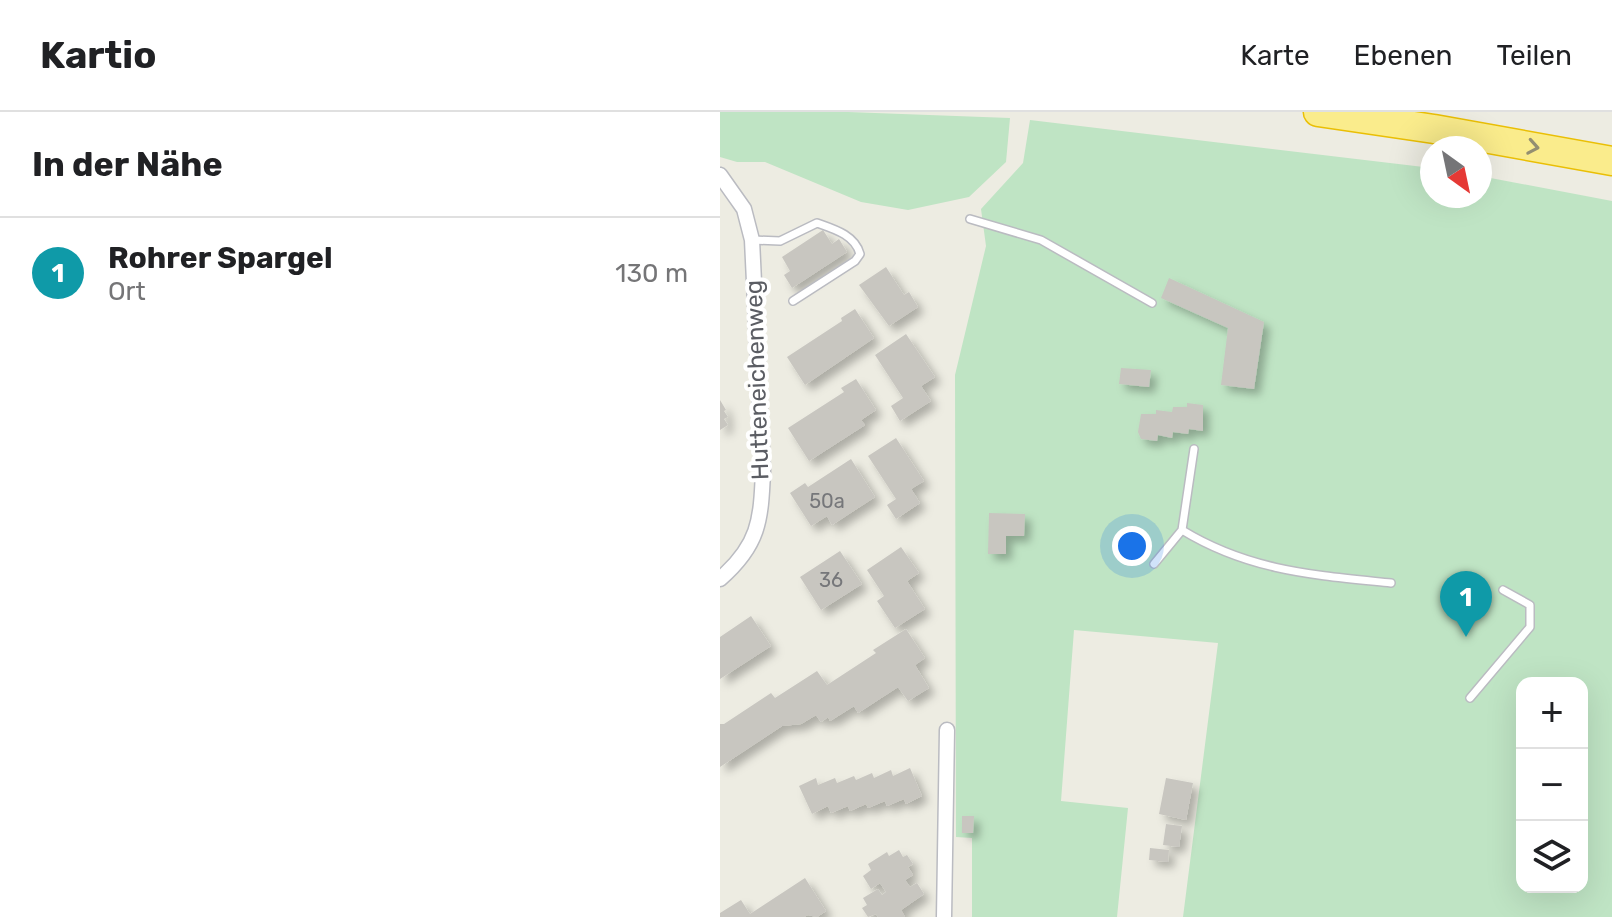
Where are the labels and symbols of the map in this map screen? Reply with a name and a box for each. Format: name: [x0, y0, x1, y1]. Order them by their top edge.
north arrow: [1420, 136, 1492, 208]
one-way arrow: [1526, 137, 1540, 154]
street label: Hutteneichenweg: [740, 280, 774, 480]
house number: 50a: [809, 489, 845, 513]
your location: [1112, 526, 1152, 566]
house number: 36: [819, 568, 843, 592]
pin: 1: [1440, 571, 1492, 637]

